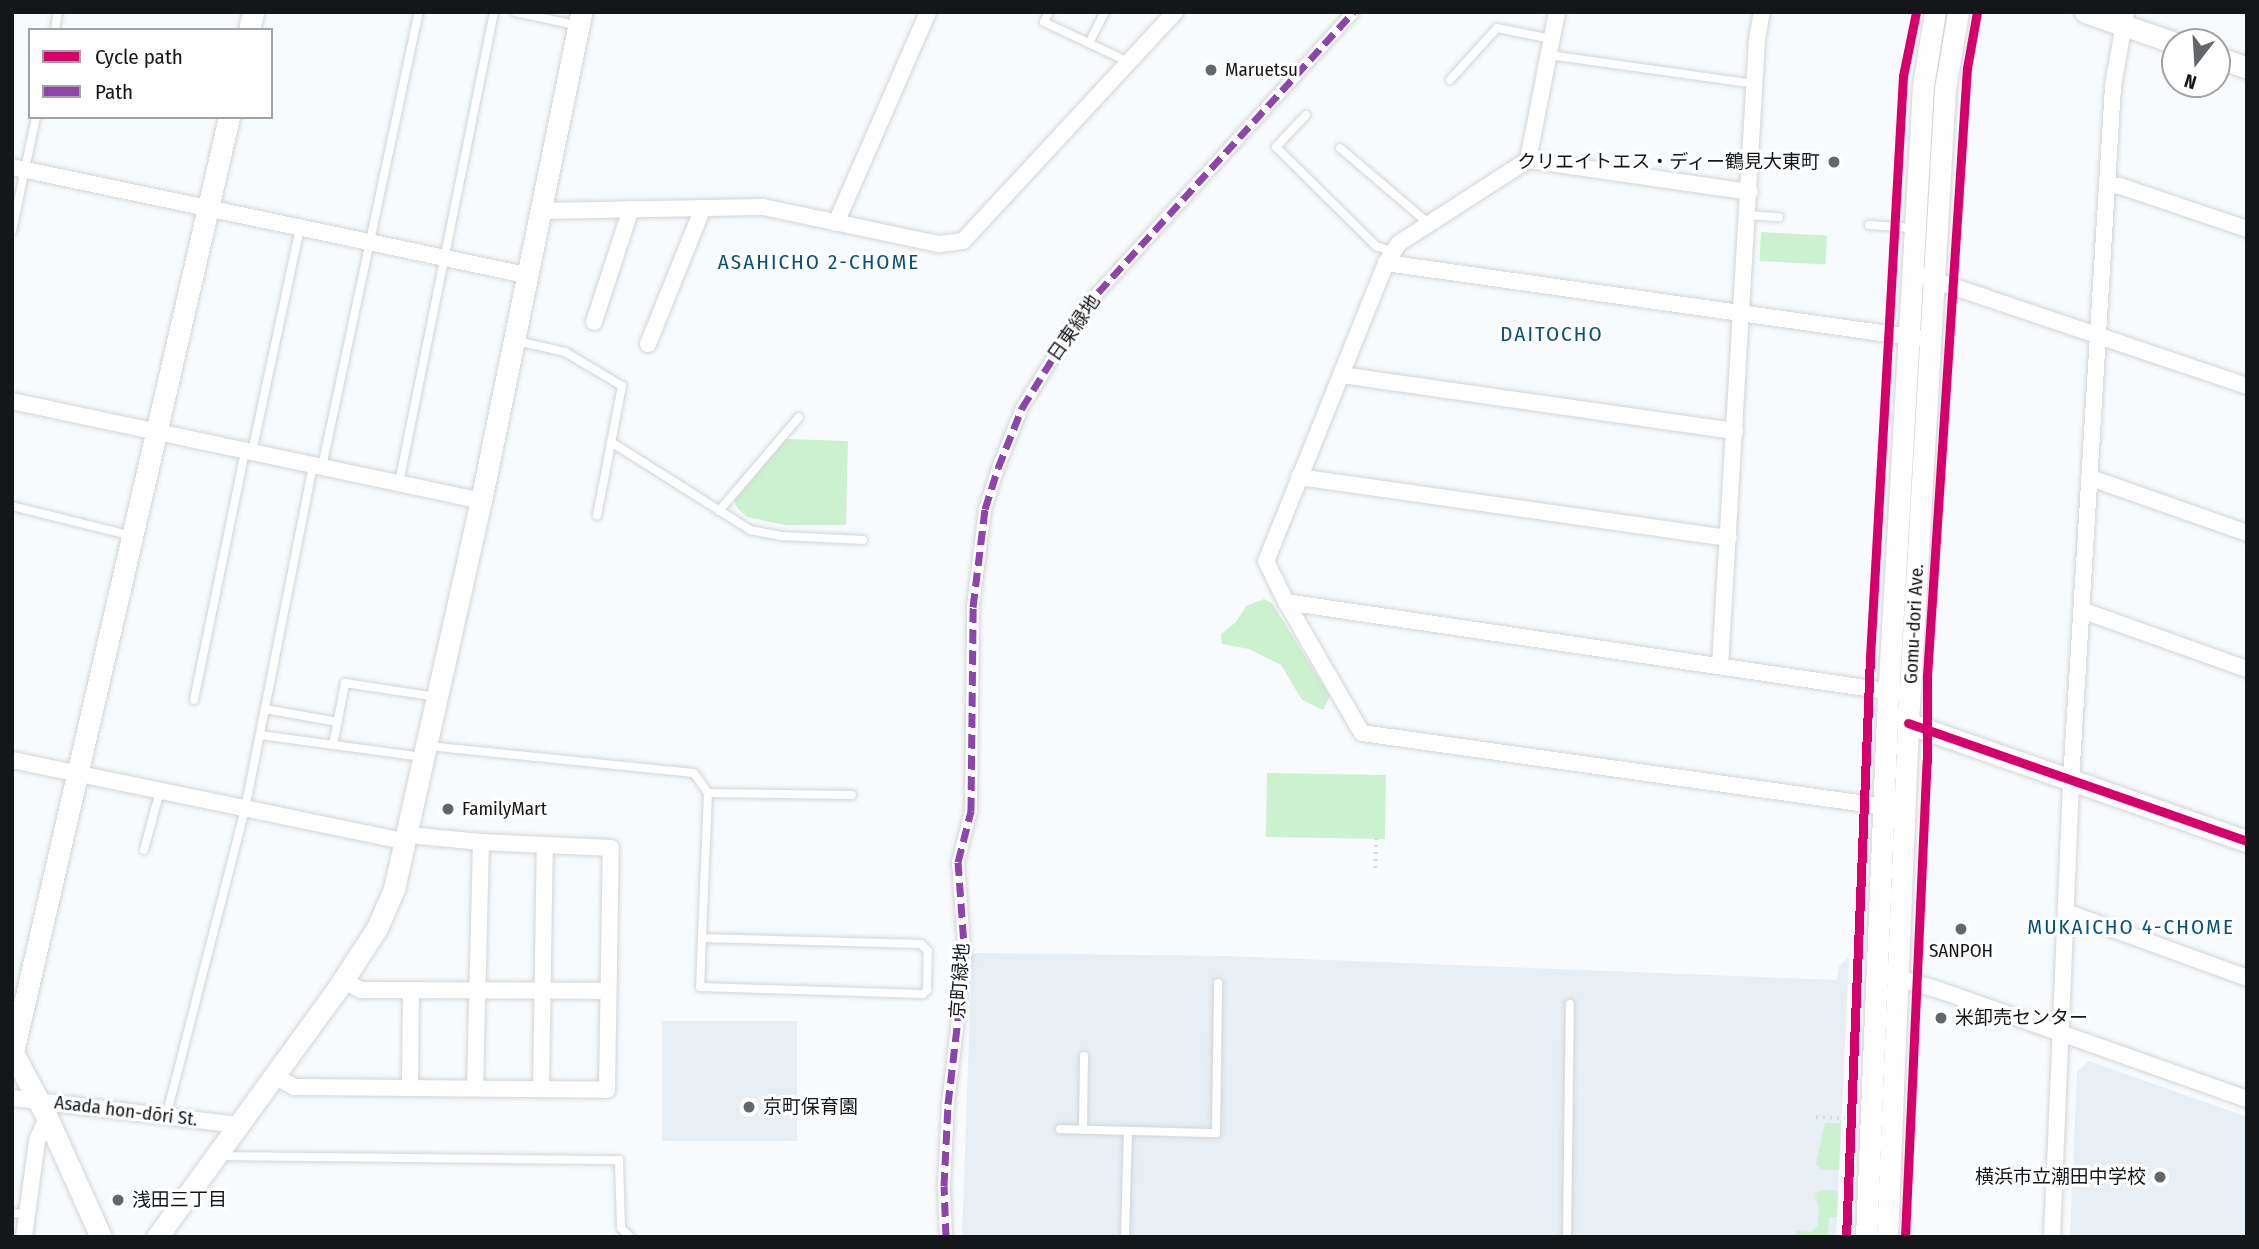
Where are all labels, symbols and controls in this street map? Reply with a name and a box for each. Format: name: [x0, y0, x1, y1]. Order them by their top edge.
legend: [28, 28, 273, 119]
north arrow: [2161, 28, 2231, 98]
text: Cycle path: [95, 44, 183, 70]
place label: Maruetsu: [1225, 59, 1298, 81]
marker: Maruetsu: [1203, 62, 1219, 78]
text: N: [2181, 69, 2199, 94]
text: Path: [95, 79, 133, 105]
place label: クリエイトエス・ディー鶴見大東町: [1516, 151, 1820, 173]
marker: クリエイトエス・ディー鶴見大東町: [1826, 154, 1842, 170]
district label: ASAHICHO 2-CHOME: [720, 249, 918, 275]
street label: 日東緑地: [1043, 290, 1105, 366]
district label: DAITOCHO: [1501, 321, 1603, 347]
street label: Gomu-dori Ave.: [1899, 563, 1929, 685]
place label: FamilyMart: [462, 798, 547, 820]
marker: FamilyMart: [440, 801, 456, 817]
district label: MUKAICHO 4-CHOME: [2029, 914, 2233, 940]
marker: SANPOH: [1953, 921, 1969, 937]
place label: SANPOH: [1929, 940, 1993, 962]
street label: 京町緑地: [946, 942, 974, 1020]
place label: 米卸売センター: [1955, 1007, 2088, 1029]
marker: 米卸売センター: [1933, 1010, 1949, 1026]
street label: Asada hon-dōri St.: [53, 1091, 199, 1131]
place label: 京町保育園: [763, 1096, 858, 1118]
marker: 京町保育園: [741, 1099, 757, 1115]
place label: 横浜市立潮田中学校: [1975, 1166, 2146, 1188]
marker: 横浜市立潮田中学校: [2152, 1169, 2168, 1185]
place label: 浅田三丁目: [132, 1189, 227, 1211]
marker: 浅田三丁目: [110, 1192, 126, 1208]

